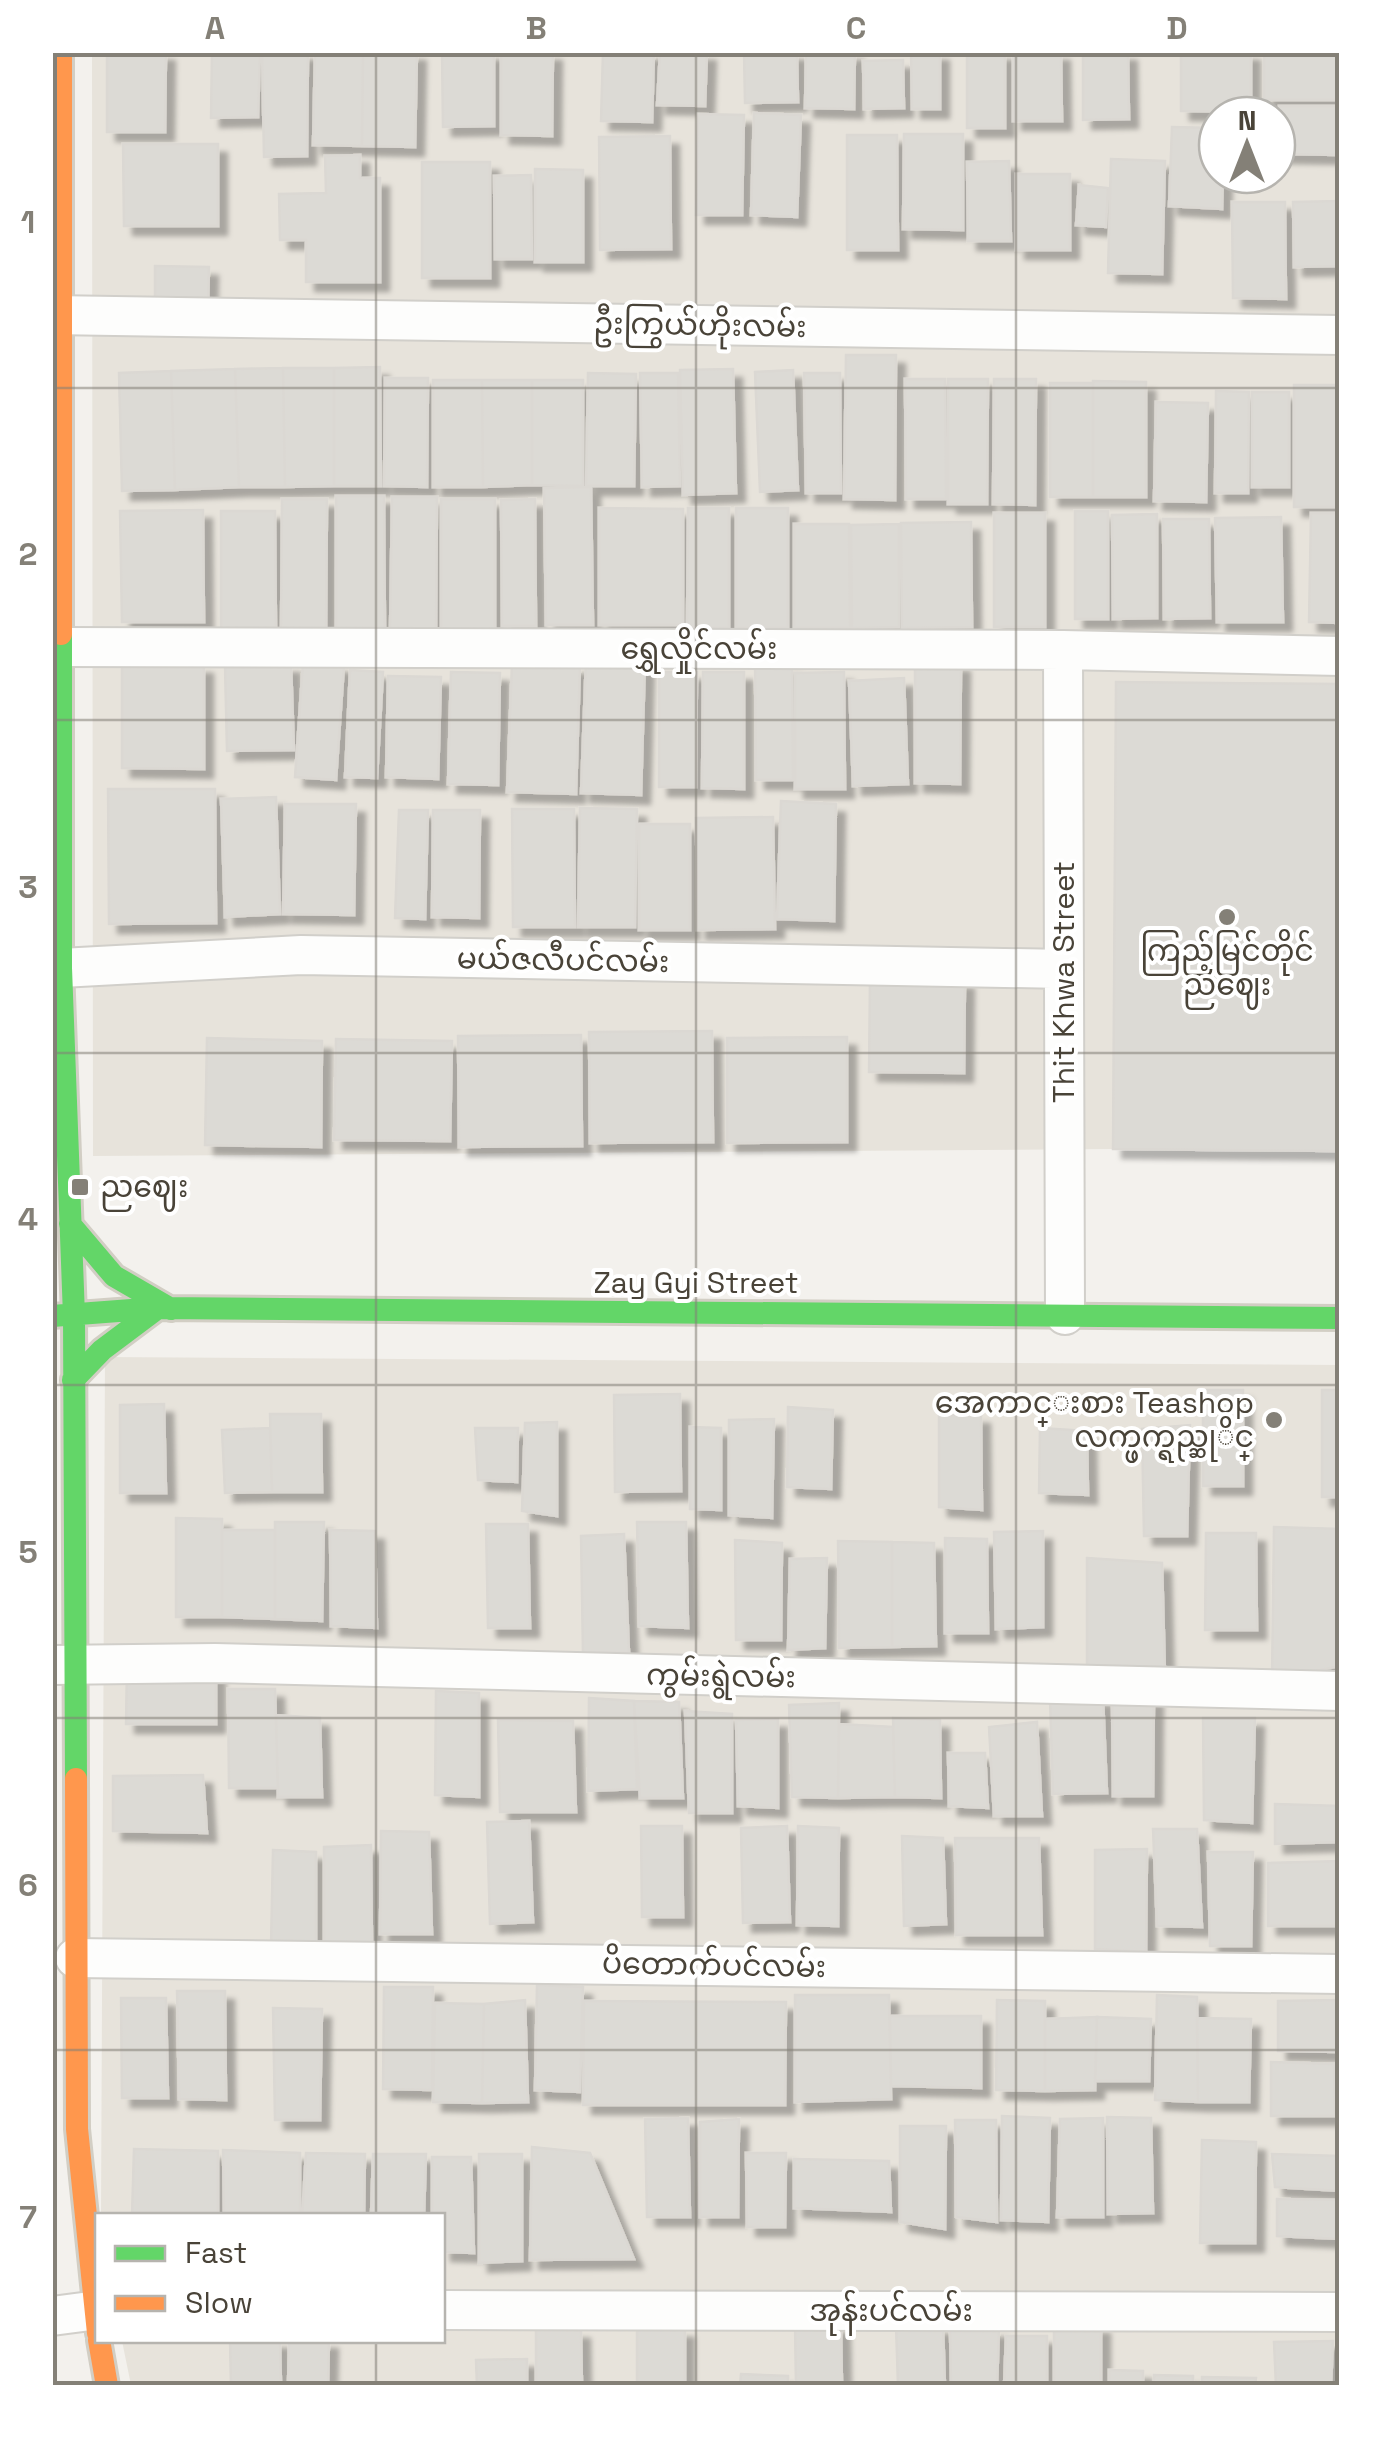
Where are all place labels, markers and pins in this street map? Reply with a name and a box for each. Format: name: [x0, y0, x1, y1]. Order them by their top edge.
marker: ကြည့်မြင်တိုင် ညဈေး: [1216, 906, 1238, 928]
place label: ကြည့်မြင်တိုင် ညဈေး: [1140, 929, 1314, 1010]
place label: ညဈေး: [100, 1167, 188, 1212]
marker: ညဈေး: [69, 1176, 91, 1198]
place label: အေကာင္းစား Teashop လက္ဖက္ရည္ဆုိင္: [935, 1383, 1254, 1463]
marker: အေကာင္းစား Teashop လက္ဖက္ရည္ဆုိင္: [1263, 1409, 1285, 1431]

